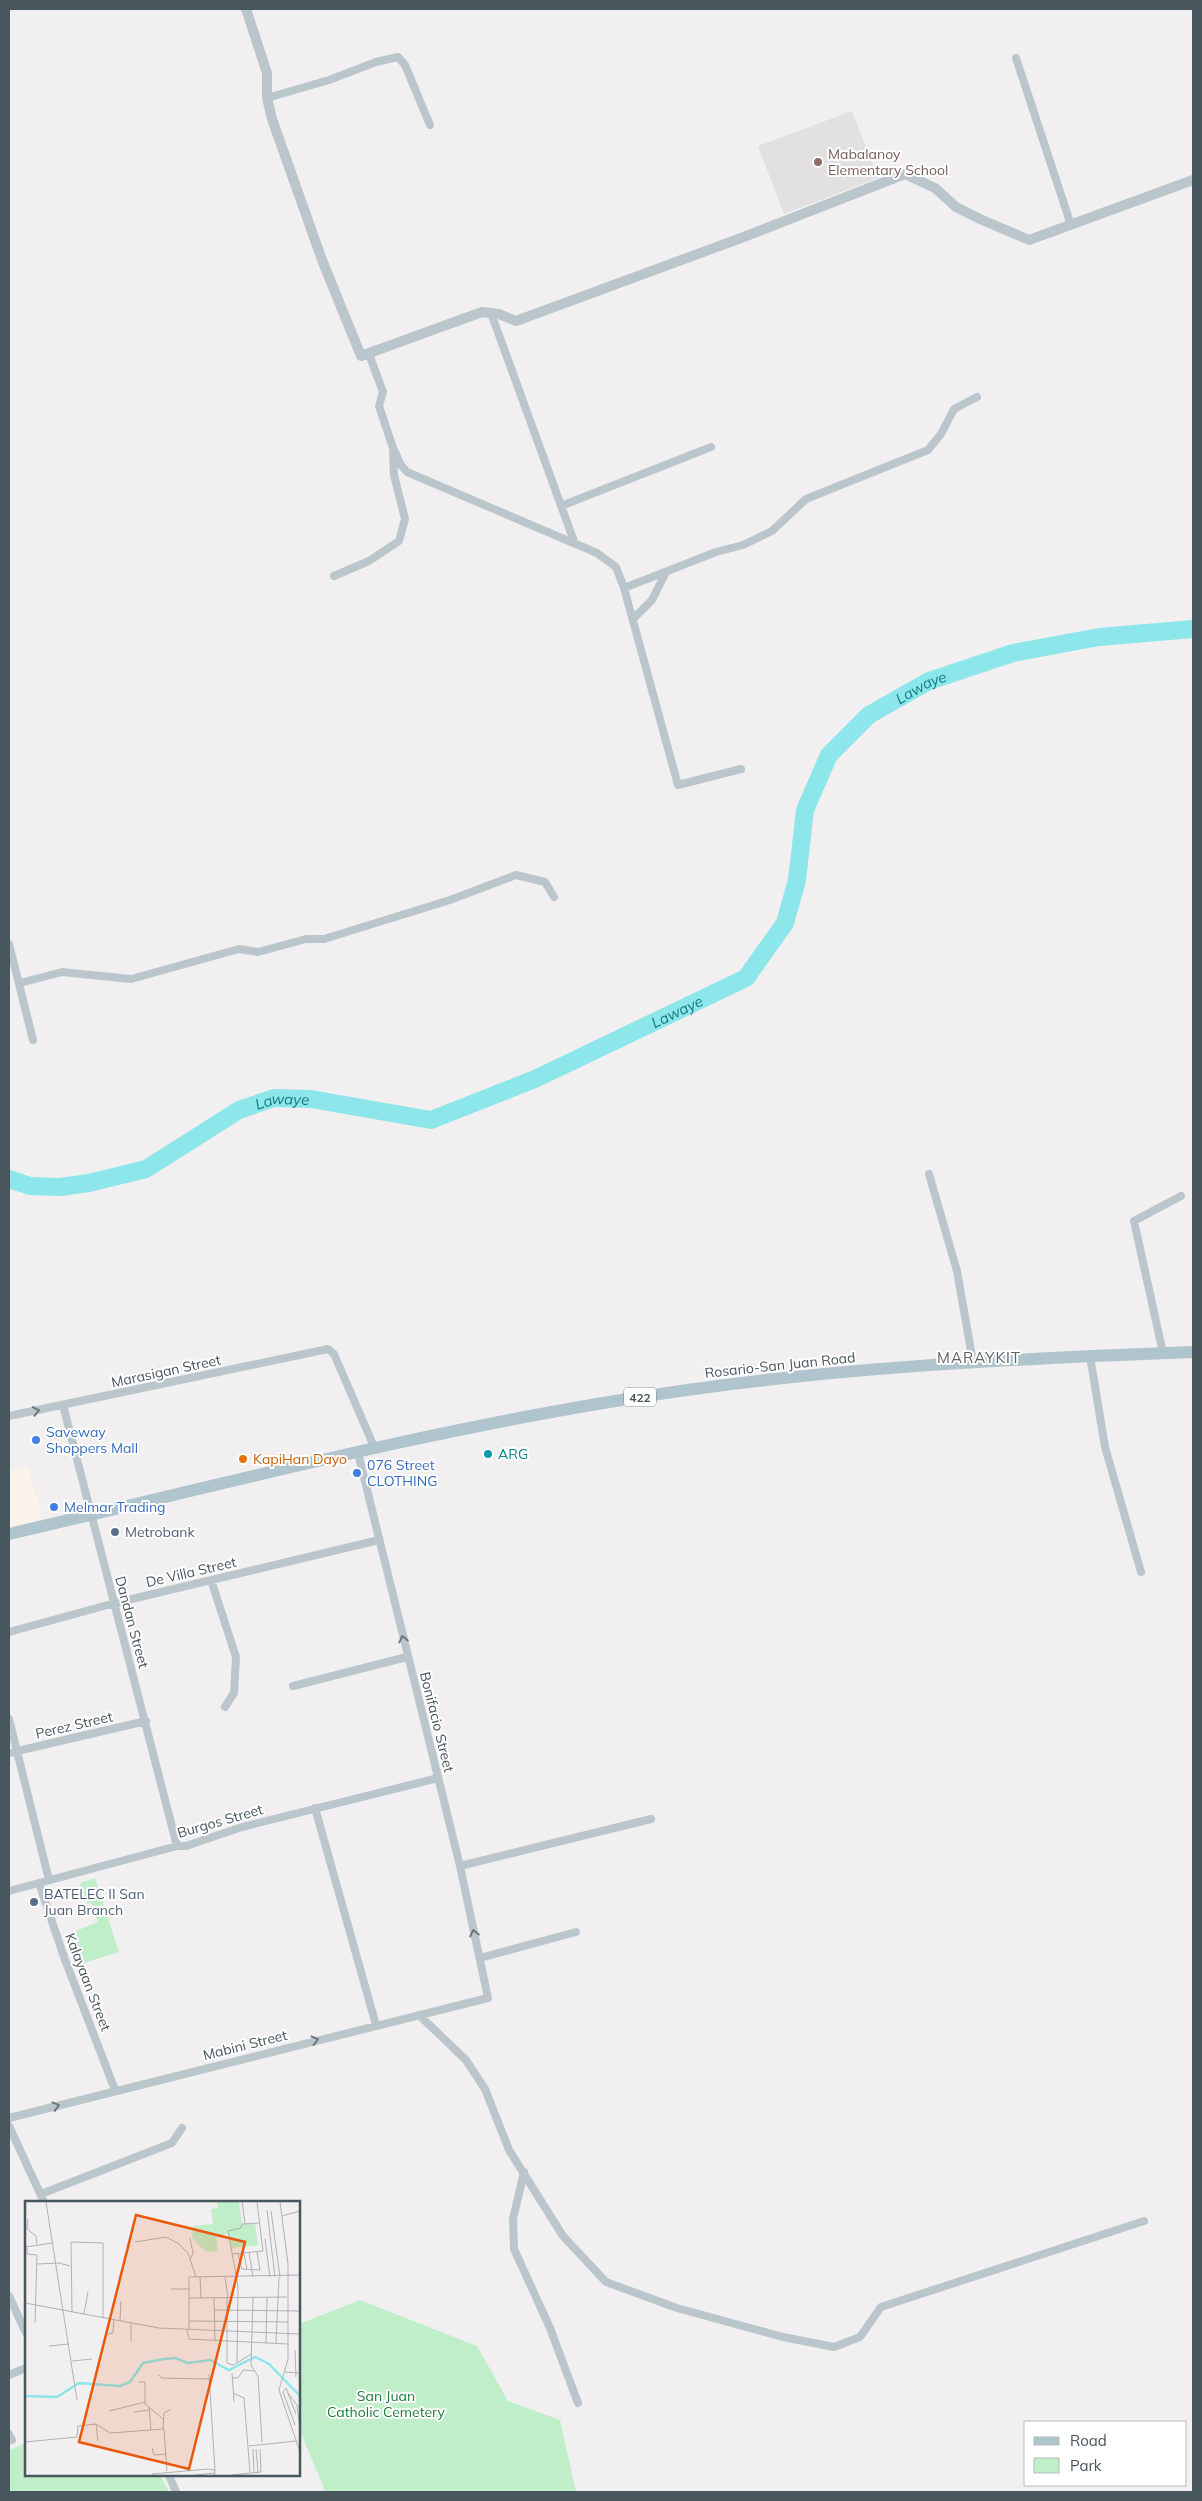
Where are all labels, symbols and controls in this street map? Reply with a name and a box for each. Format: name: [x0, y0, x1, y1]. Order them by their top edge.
place label: Mabalanoy Elementary School: [828, 145, 948, 179]
marker: Mabalanoy Elementary School: [812, 156, 824, 168]
water label: Lawaye: [892, 666, 949, 708]
water label: Lawaye: [648, 991, 706, 1032]
water label: Lawaye: [252, 1088, 309, 1113]
street label: Rosario-San Juan Road: [704, 1348, 856, 1382]
district label: MARAYKIT: [937, 1348, 1021, 1367]
street label: Marasigan Street: [110, 1351, 223, 1391]
road number: 422: [624, 1388, 656, 1406]
one-way arrow: [31, 1406, 40, 1416]
place label: Saveway Shoppers Mall: [46, 1423, 138, 1457]
marker: Saveway Shoppers Mall: [30, 1434, 42, 1446]
place label: ARG: [498, 1445, 528, 1463]
marker: ARG: [482, 1448, 494, 1460]
place label: KapiHan Dayo: [253, 1450, 347, 1468]
marker: KapiHan Dayo: [237, 1453, 249, 1465]
place label: 076 Street CLOTHING: [367, 1456, 437, 1490]
marker: 076 Street CLOTHING: [351, 1467, 363, 1479]
place label: Melmar Trading: [64, 1498, 166, 1516]
marker: Melmar Trading: [48, 1501, 60, 1513]
place label: Metrobank: [125, 1523, 196, 1541]
marker: Metrobank: [109, 1526, 121, 1538]
street label: De Villa Street: [144, 1553, 238, 1591]
street label: Dandan Street: [111, 1574, 153, 1670]
one-way arrow: [398, 1635, 409, 1644]
street label: Bonifacio Street: [416, 1670, 458, 1774]
street label: Perez Street: [34, 1707, 114, 1743]
street label: Burgos Street: [175, 1800, 265, 1842]
place label: BATELEC II San Juan Branch: [44, 1885, 145, 1919]
marker: BATELEC II San Juan Branch: [28, 1896, 40, 1908]
one-way arrow: [470, 1929, 480, 1938]
street label: Kalayaan Street: [61, 1930, 115, 2034]
street label: Mabini Street: [201, 2026, 289, 2064]
one-way arrow: [311, 2036, 319, 2046]
one-way arrow: [51, 2101, 59, 2111]
inset map: [25, 2201, 300, 2476]
park label: San Juan Catholic Cemetery: [327, 2387, 446, 2421]
legend: [1024, 2421, 1187, 2486]
text: Road: [1070, 2431, 1107, 2450]
text: Park: [1070, 2456, 1102, 2475]

